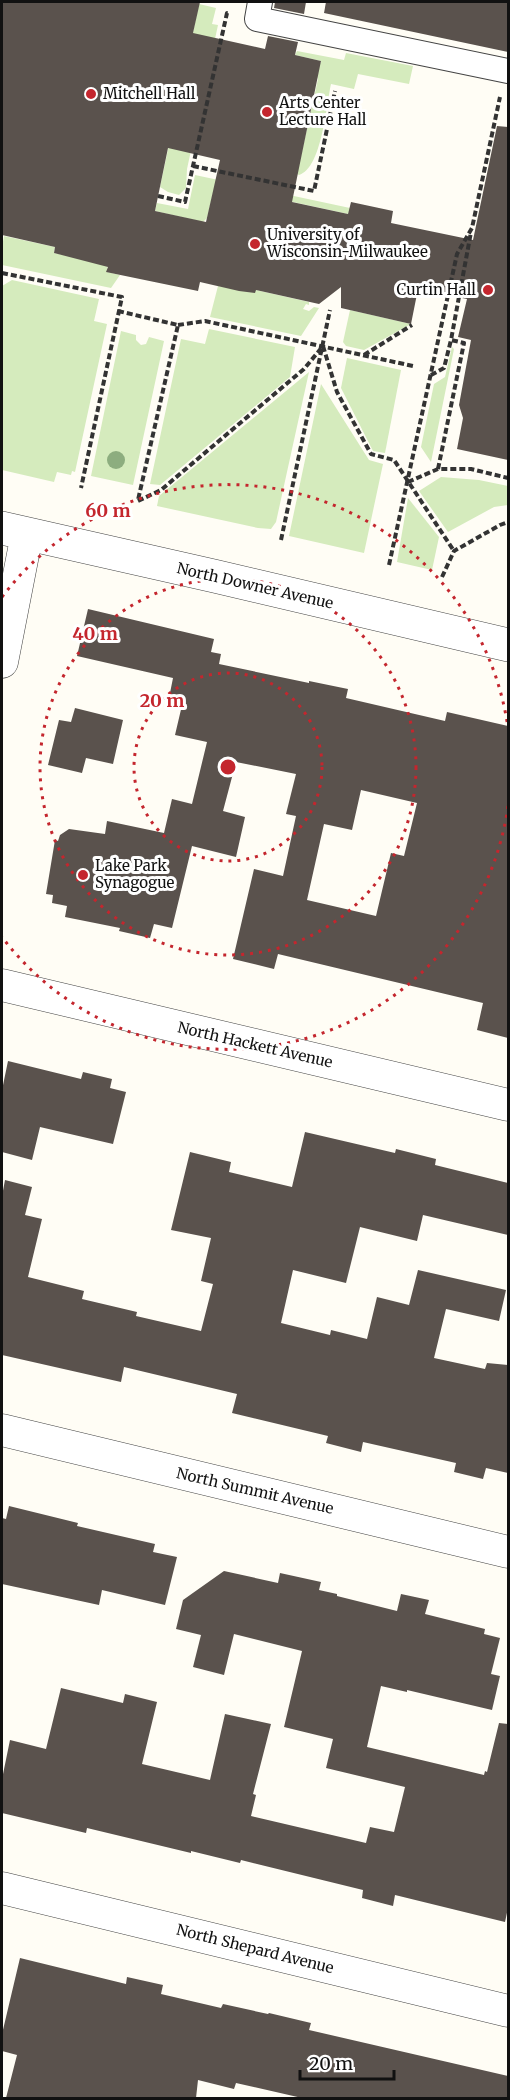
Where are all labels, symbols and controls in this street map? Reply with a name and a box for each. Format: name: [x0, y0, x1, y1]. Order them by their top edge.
place label: Mitchell Hall: [103, 84, 196, 103]
marker: Mitchell Hall: [84, 87, 98, 101]
place label: Arts Center Lecture Hall: [278, 93, 367, 129]
marker: Arts Center Lecture Hall: [260, 105, 274, 119]
place label: University of Wisconsin-Milwaukee: [266, 225, 428, 261]
marker: University of Wisconsin-Milwaukee: [248, 237, 262, 251]
place label: Curtin Hall: [397, 280, 476, 299]
marker: Curtin Hall: [481, 283, 495, 297]
text: 60 m: [85, 499, 131, 522]
street label: North Downer Avenue: [175, 558, 335, 613]
text: 40 m: [72, 622, 118, 645]
text: 20 m: [140, 689, 184, 712]
centre of rings: [218, 757, 238, 777]
place label: Lake Park Synagogue: [95, 856, 175, 892]
marker: Lake Park Synagogue: [76, 868, 90, 882]
street label: North Hackett Avenue: [176, 1017, 335, 1072]
street label: North Summit Avenue: [175, 1463, 336, 1518]
street label: North Shepard Avenue: [174, 1920, 336, 1977]
scale bar: [300, 2043, 394, 2081]
text: 20 m: [309, 2052, 353, 2075]

